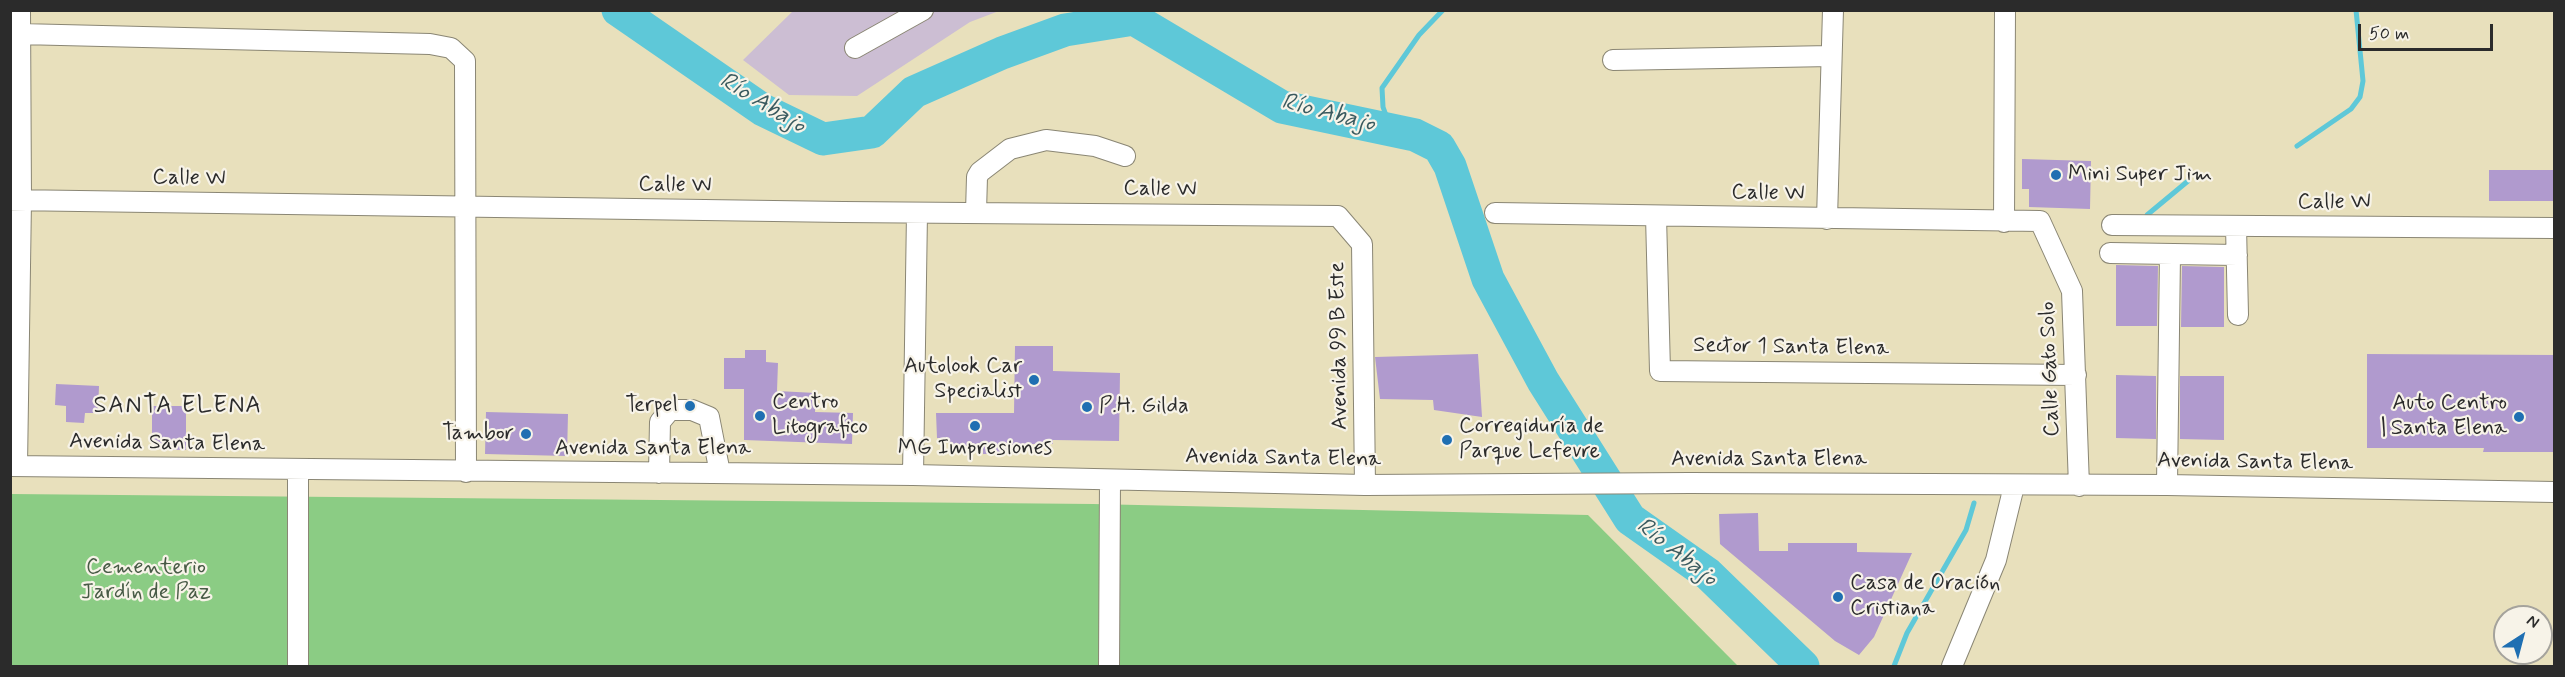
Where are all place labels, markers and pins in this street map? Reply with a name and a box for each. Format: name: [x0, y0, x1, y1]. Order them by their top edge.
place label: Mini Super Jim: [2068, 162, 2212, 188]
marker: Mini Super Jim: [2049, 168, 2063, 182]
place label: Autolook Car Specialist: [904, 354, 1022, 406]
marker: Autolook Car Specialist: [1027, 373, 1041, 387]
place label: Centro Litografico: [772, 390, 868, 442]
place label: Auto Centro | Santa Elena: [2382, 391, 2507, 442]
place label: Terpel: [625, 393, 678, 419]
place label: P.H. Gilda: [1099, 394, 1189, 420]
marker: Terpel: [683, 399, 697, 413]
marker: P.H. Gilda: [1080, 400, 1094, 414]
marker: Centro Litografico: [753, 409, 767, 423]
marker: Auto Centro | Santa Elena: [2512, 410, 2526, 424]
place label: Corregiduría de Parque Lefevre: [1459, 414, 1604, 466]
marker: MG Impresiones: [968, 419, 982, 433]
place label: Tambor: [442, 421, 514, 447]
marker: Tambor: [519, 427, 533, 441]
marker: Corregiduría de Parque Lefevre: [1440, 433, 1454, 447]
place label: MG Impresiones: [898, 436, 1052, 462]
place label: Casa de Oración Cristiana: [1850, 571, 2000, 622]
marker: Casa de Oración Cristiana: [1831, 590, 1845, 604]

